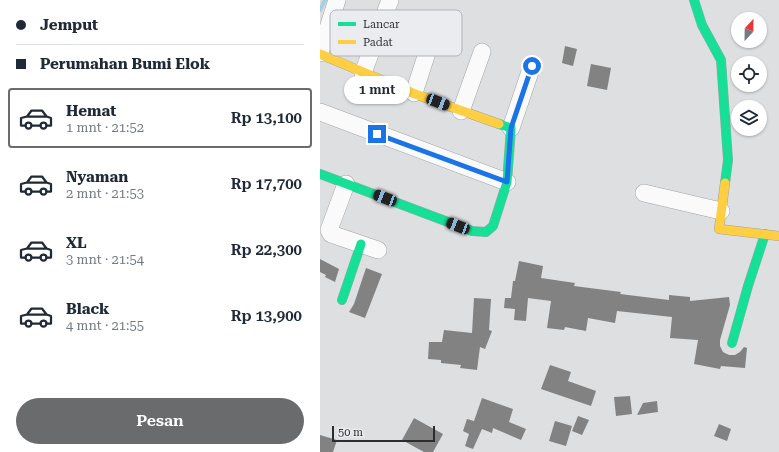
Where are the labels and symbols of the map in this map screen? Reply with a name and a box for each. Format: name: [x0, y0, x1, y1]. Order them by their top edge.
legend: [330, 10, 462, 56]
north arrow: [731, 12, 767, 48]
text: Lancar: [363, 18, 400, 31]
text: Padat: [363, 36, 393, 49]
route start: [523, 57, 541, 75]
callout: 1 mnt: [344, 76, 410, 104]
car: [425, 92, 451, 112]
route end: [368, 125, 386, 143]
car: [372, 188, 398, 208]
car: [445, 216, 471, 236]
scale bar: [332, 424, 435, 443]

